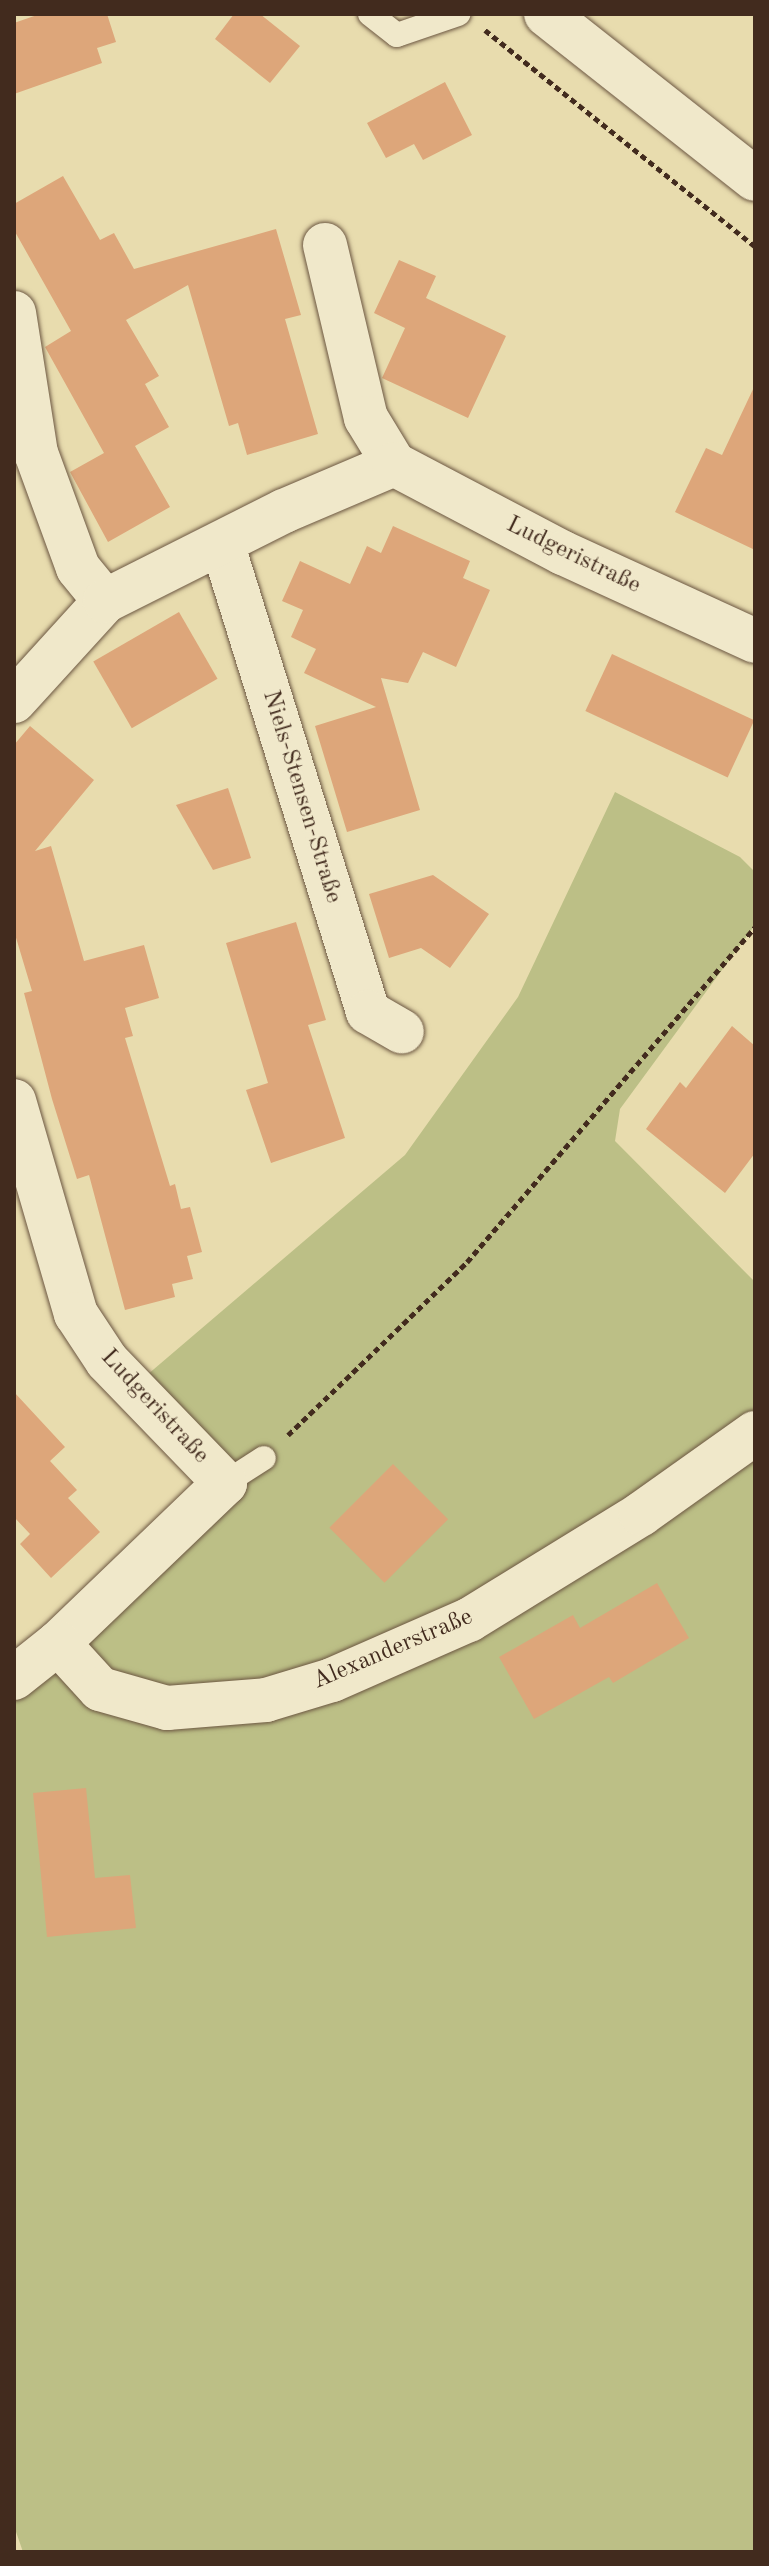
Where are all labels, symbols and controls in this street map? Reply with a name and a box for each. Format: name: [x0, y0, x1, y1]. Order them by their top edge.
street label: Ludgeristraße: [501, 511, 645, 601]
street label: Niels-Stensen-Straße: [255, 687, 347, 907]
street label: Ludgeristraße: [94, 1344, 214, 1470]
street label: Alexanderstraße: [309, 1603, 477, 1697]

